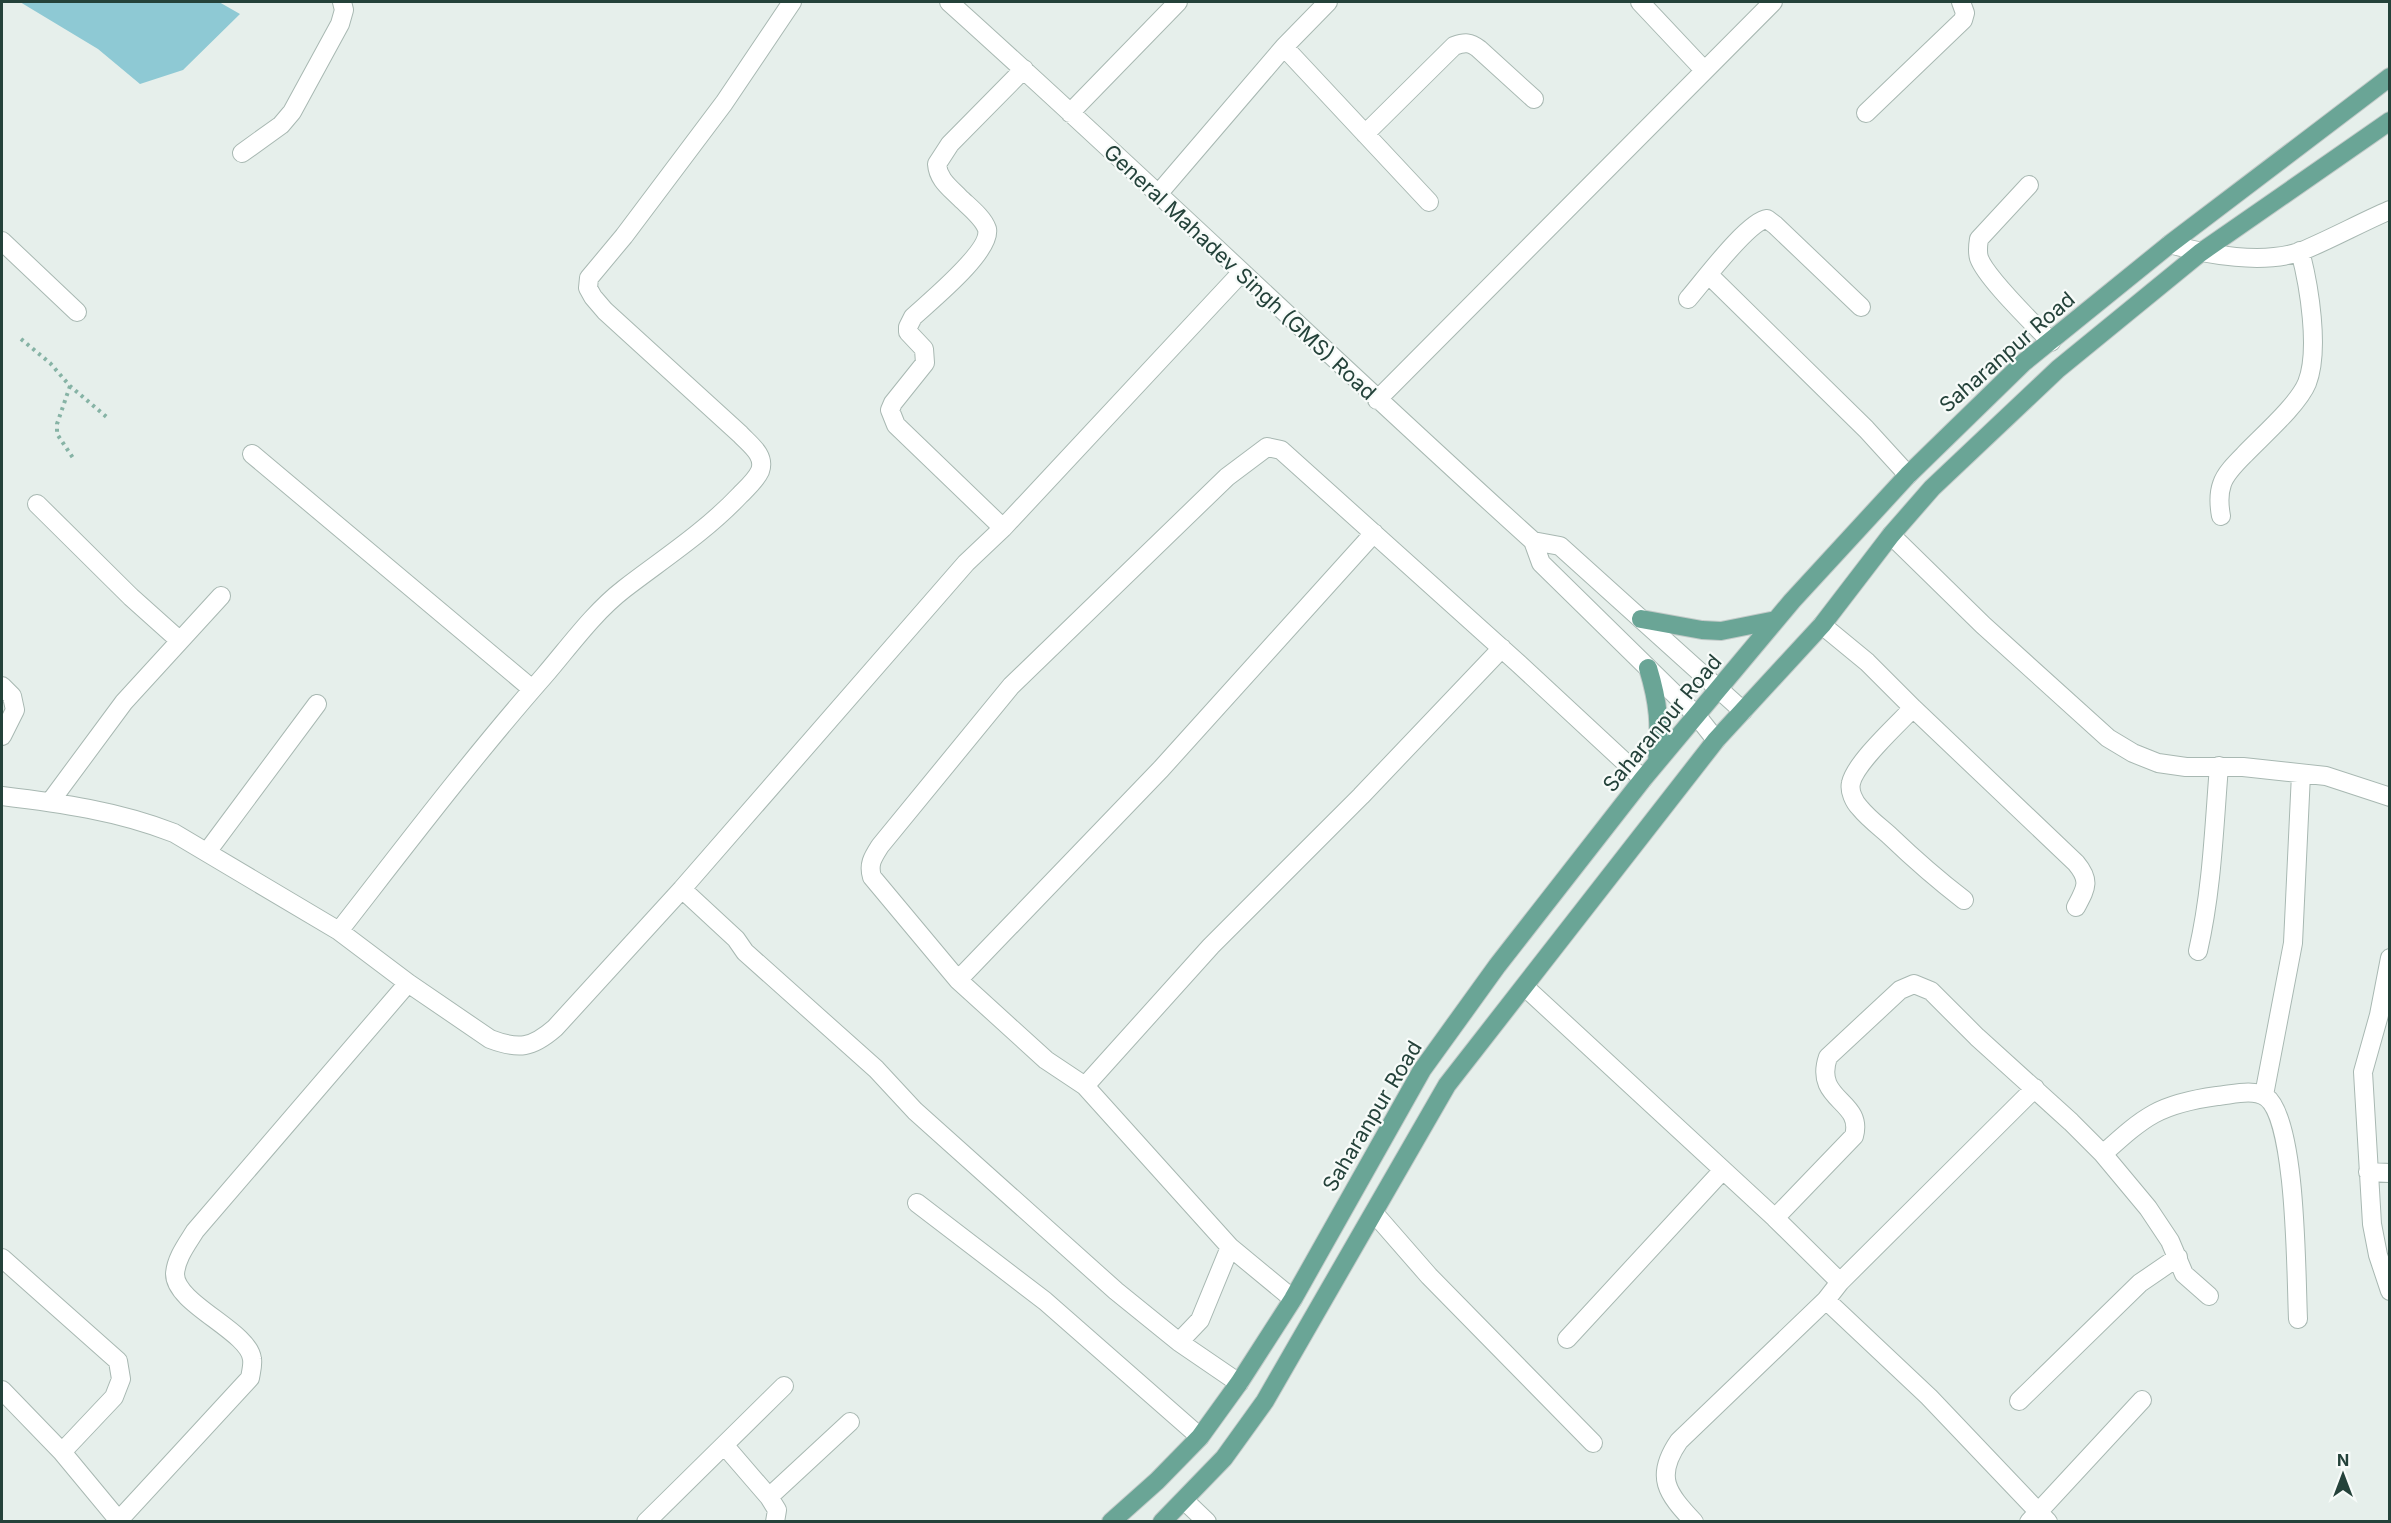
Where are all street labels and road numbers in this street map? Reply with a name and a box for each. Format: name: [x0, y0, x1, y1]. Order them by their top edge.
street label: General Mahadev Singh (GMS) Road: [1099, 139, 1381, 405]
street label: Saharanpur Road: [1934, 286, 2080, 418]
street label: Saharanpur Road: [1597, 649, 1727, 797]
street label: Saharanpur Road: [1317, 1036, 1427, 1196]

